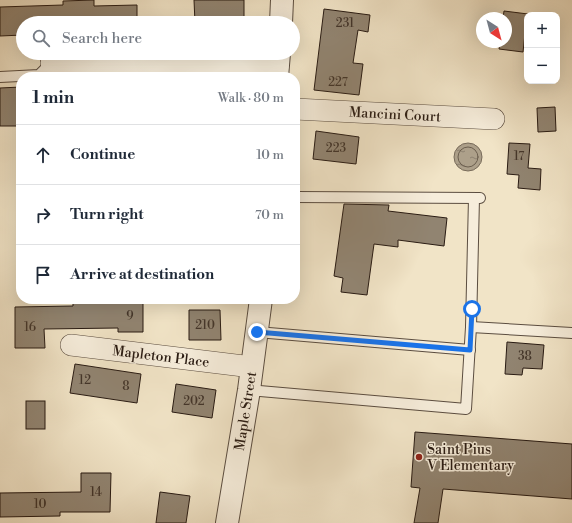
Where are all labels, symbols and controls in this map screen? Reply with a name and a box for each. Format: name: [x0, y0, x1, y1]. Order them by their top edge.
north arrow: [476, 12, 512, 48]
map controls: [524, 12, 560, 84]
button: +: [524, 12, 560, 48]
search box: [16, 16, 300, 60]
house number: 231: [336, 16, 355, 31]
icon: search: [30, 27, 52, 49]
text: Search here: [62, 29, 142, 48]
button: −: [524, 48, 560, 84]
house number: 227: [328, 75, 348, 90]
text: 1 min: [32, 87, 74, 109]
text: Walk · 80 m: [218, 90, 284, 106]
street label: Mancini Court: [348, 104, 441, 126]
house number: 223: [326, 141, 347, 156]
icon: ahead: [32, 144, 54, 166]
text: Continue: [70, 145, 135, 164]
text: 10 m: [256, 147, 284, 163]
house number: 17: [514, 149, 524, 164]
icon: right: [32, 204, 54, 226]
text: Turn right: [70, 205, 144, 224]
text: 70 m: [255, 207, 284, 223]
icon: arrive: [32, 264, 54, 286]
text: Arrive at destination: [70, 265, 214, 284]
route start: [463, 300, 481, 318]
house number: 9: [126, 309, 134, 324]
house number: 210: [195, 318, 215, 333]
house number: 16: [24, 320, 36, 335]
route end: [248, 323, 266, 341]
street label: Mapleton Place: [111, 342, 210, 372]
house number: 38: [518, 349, 532, 364]
street label: Maple Street: [231, 370, 261, 452]
house number: 12: [79, 373, 91, 388]
house number: 8: [122, 379, 130, 394]
house number: 202: [183, 394, 205, 409]
place label: Saint Pius V Elementary: [426, 441, 514, 475]
marker: Saint Pius V Elementary: [414, 452, 424, 462]
house number: 14: [90, 485, 102, 500]
house number: 10: [34, 497, 46, 512]

